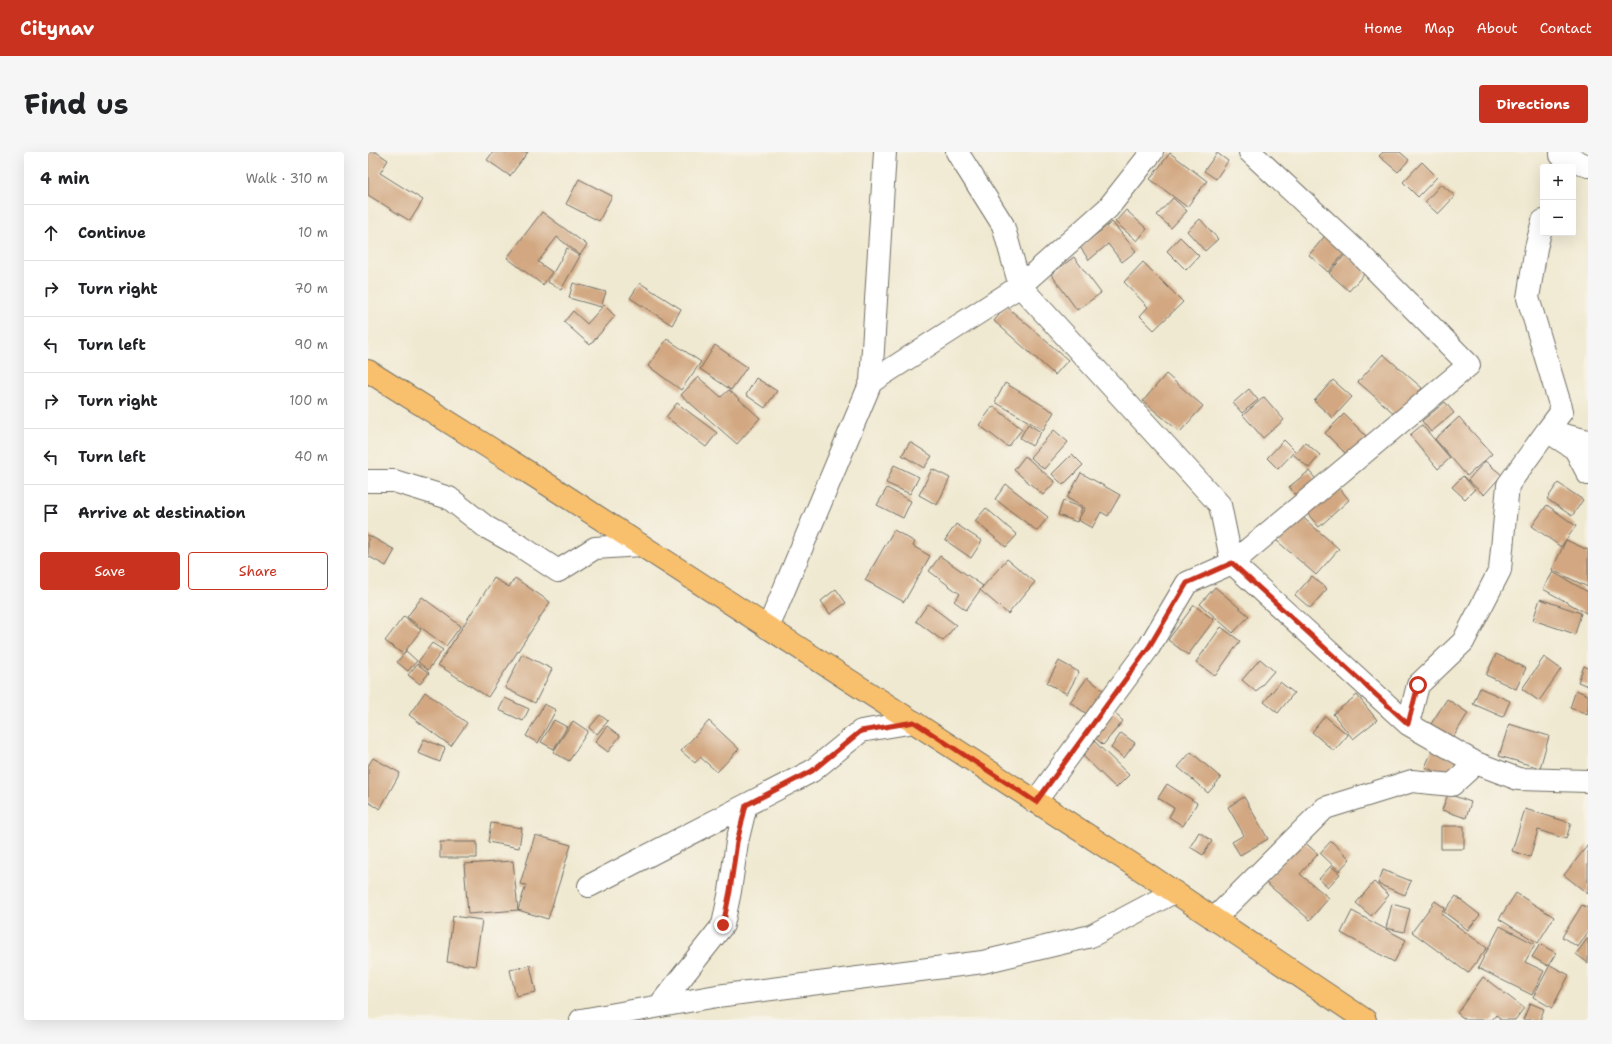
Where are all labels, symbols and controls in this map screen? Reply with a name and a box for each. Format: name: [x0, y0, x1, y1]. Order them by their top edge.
text: Citynav: [20, 16, 94, 41]
text: Home: [1364, 19, 1403, 37]
text: Map: [1425, 19, 1455, 37]
text: About: [1477, 19, 1518, 37]
text: Contact: [1540, 19, 1592, 37]
text: Find us: [24, 85, 129, 123]
button: Directions: [1479, 85, 1588, 123]
map controls: [1540, 164, 1576, 236]
button: +: [1540, 164, 1576, 200]
text: 4 min: [40, 167, 90, 189]
text: Walk · 310 m: [246, 170, 328, 187]
button: −: [1540, 200, 1576, 236]
icon: ahead: [40, 222, 62, 244]
text: Continue: [78, 223, 146, 243]
text: 10 m: [298, 224, 328, 241]
icon: right: [40, 278, 62, 300]
text: Turn right: [78, 279, 158, 299]
text: 70 m: [294, 280, 328, 297]
icon: left: [40, 334, 62, 356]
text: Turn left: [78, 335, 146, 355]
text: 90 m: [294, 336, 328, 353]
icon: right: [40, 390, 62, 412]
text: Turn right: [78, 391, 158, 411]
text: 100 m: [289, 392, 328, 409]
icon: left: [40, 446, 62, 468]
text: Turn left: [78, 447, 146, 467]
text: 40 m: [294, 448, 328, 465]
icon: arrive: [40, 502, 62, 524]
text: Arrive at destination: [78, 503, 246, 523]
button: Save: [40, 552, 180, 590]
button: Share: [188, 552, 328, 590]
route start: [1409, 676, 1427, 694]
route end: [714, 916, 732, 934]

